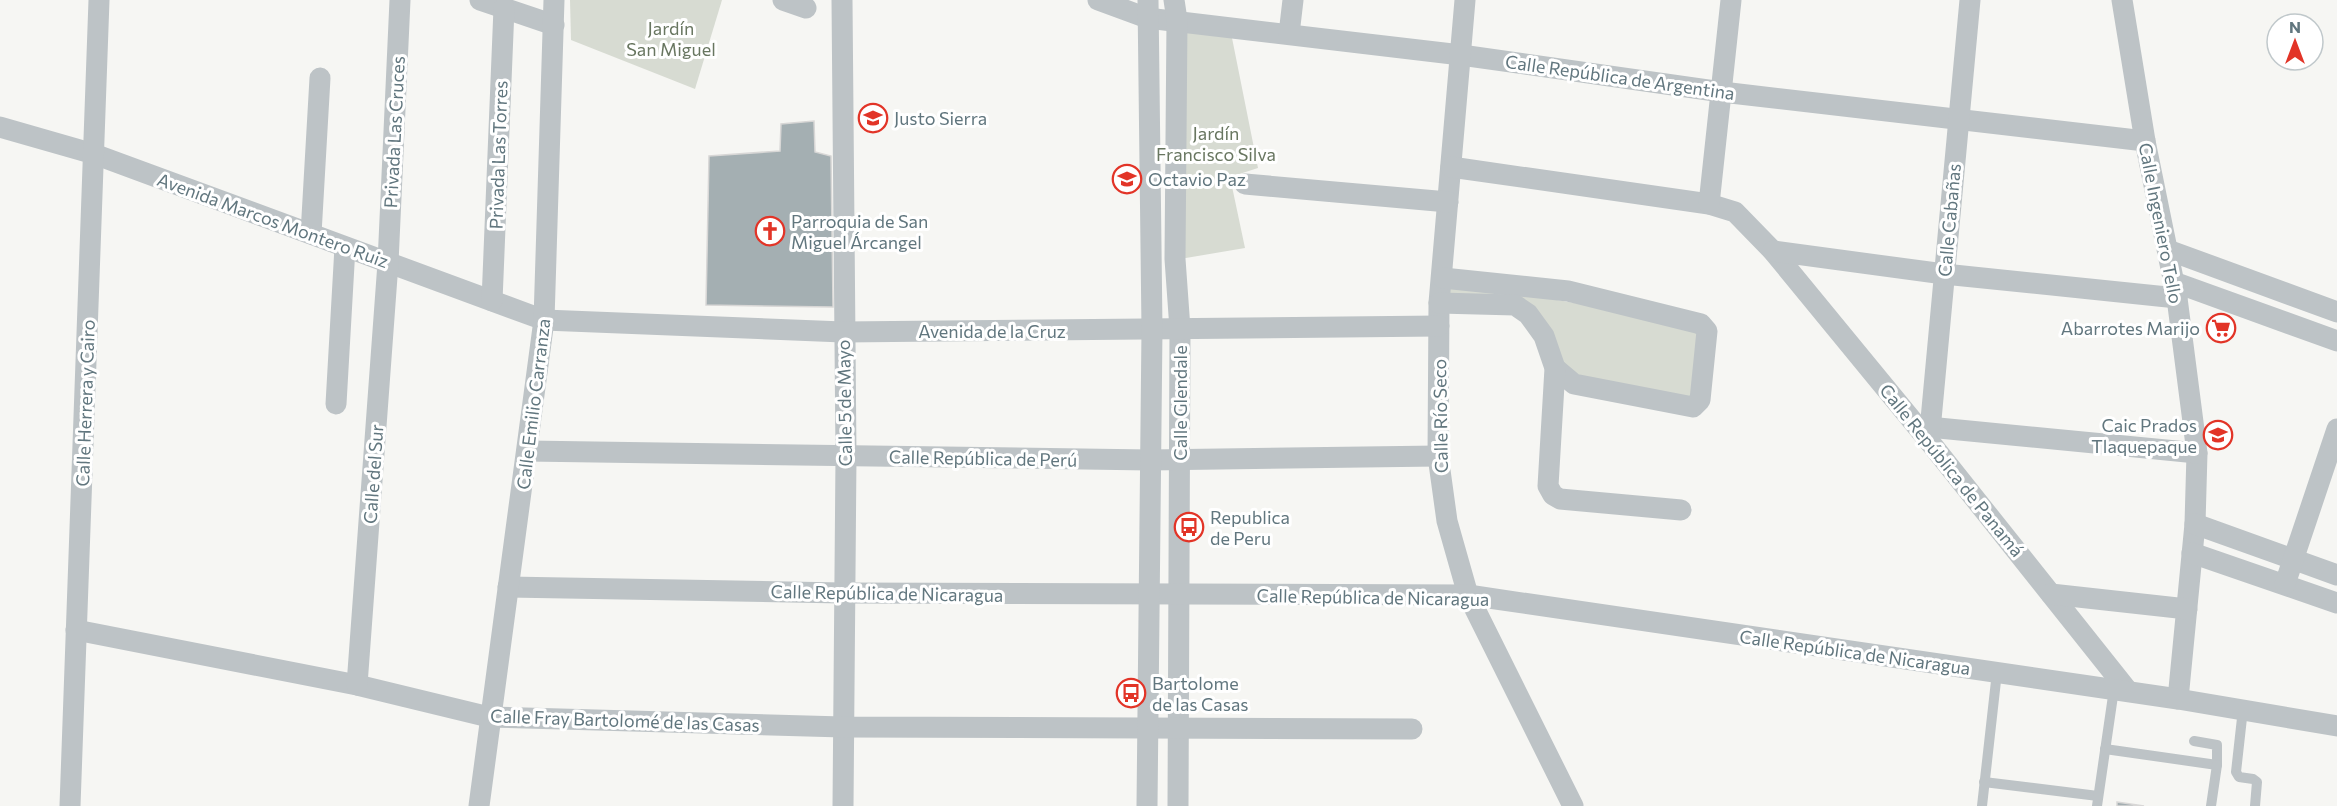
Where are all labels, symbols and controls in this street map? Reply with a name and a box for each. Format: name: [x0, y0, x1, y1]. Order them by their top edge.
north arrow: [2265, 12, 2325, 72]
park label: Jardín San Miguel: [626, 17, 716, 60]
text: N: [2289, 17, 2301, 36]
street label: Calle República de Argentina: [1504, 50, 1736, 104]
street label: Privada Las Cruces: [379, 55, 409, 209]
street label: Privada Las Torres: [484, 80, 512, 230]
school or university icon: Justo Sierra: [857, 102, 889, 134]
place label: Justo Sierra: [894, 107, 987, 129]
park label: Jardín Francisco Silva: [1156, 122, 1276, 165]
street label: Calle Ingeniero Tello: [2135, 141, 2187, 305]
street label: Calle Cabañas: [1933, 162, 1965, 278]
school or university icon: Octavio Paz: [1111, 163, 1143, 195]
street label: Avenida Marcos Montero Ruiz: [154, 168, 392, 272]
place label: Octavio Paz: [1148, 168, 1246, 190]
place label: Parroquia de San Miguel Árcangel: [791, 210, 928, 253]
church icon: Parroquia de San Miguel Árcangel: [754, 215, 786, 247]
supermarket icon: Abarrotes Marijo: [2205, 312, 2237, 344]
street label: Calle Emilio Carranza: [512, 317, 554, 491]
place label: Abarrotes Marijo: [2061, 317, 2200, 339]
street label: Calle Herrera y Cairo: [71, 319, 99, 487]
street label: Avenida de la Cruz: [918, 320, 1066, 342]
street label: Calle 5 de Mayo: [832, 339, 856, 467]
street label: Calle Glendale: [1169, 345, 1191, 461]
street label: Calle Río Seco: [1428, 359, 1452, 473]
street label: Calle República de Panamá: [1876, 379, 2028, 561]
place label: Caic Prados Tlaquepaque: [2091, 414, 2197, 457]
school or university icon: Caic Prados Tlaquepaque: [2202, 419, 2234, 451]
street label: Calle del Sur: [359, 424, 387, 524]
street label: Calle República de Perú: [889, 445, 1077, 471]
place label: Republica de Peru: [1210, 506, 1290, 549]
bus stop icon: Republica de Peru: [1173, 511, 1205, 543]
street label: Calle República de Nicaragua: [771, 580, 1003, 606]
street label: Calle República de Nicaragua: [1257, 584, 1489, 610]
street label: Calle República de Nicaragua: [1738, 625, 1972, 679]
place label: Bartolome de las Casas: [1152, 672, 1249, 715]
bus stop icon: Bartolome de las Casas: [1115, 677, 1147, 709]
street label: Calle Fray Bartolomé de las Casas: [490, 704, 760, 736]

